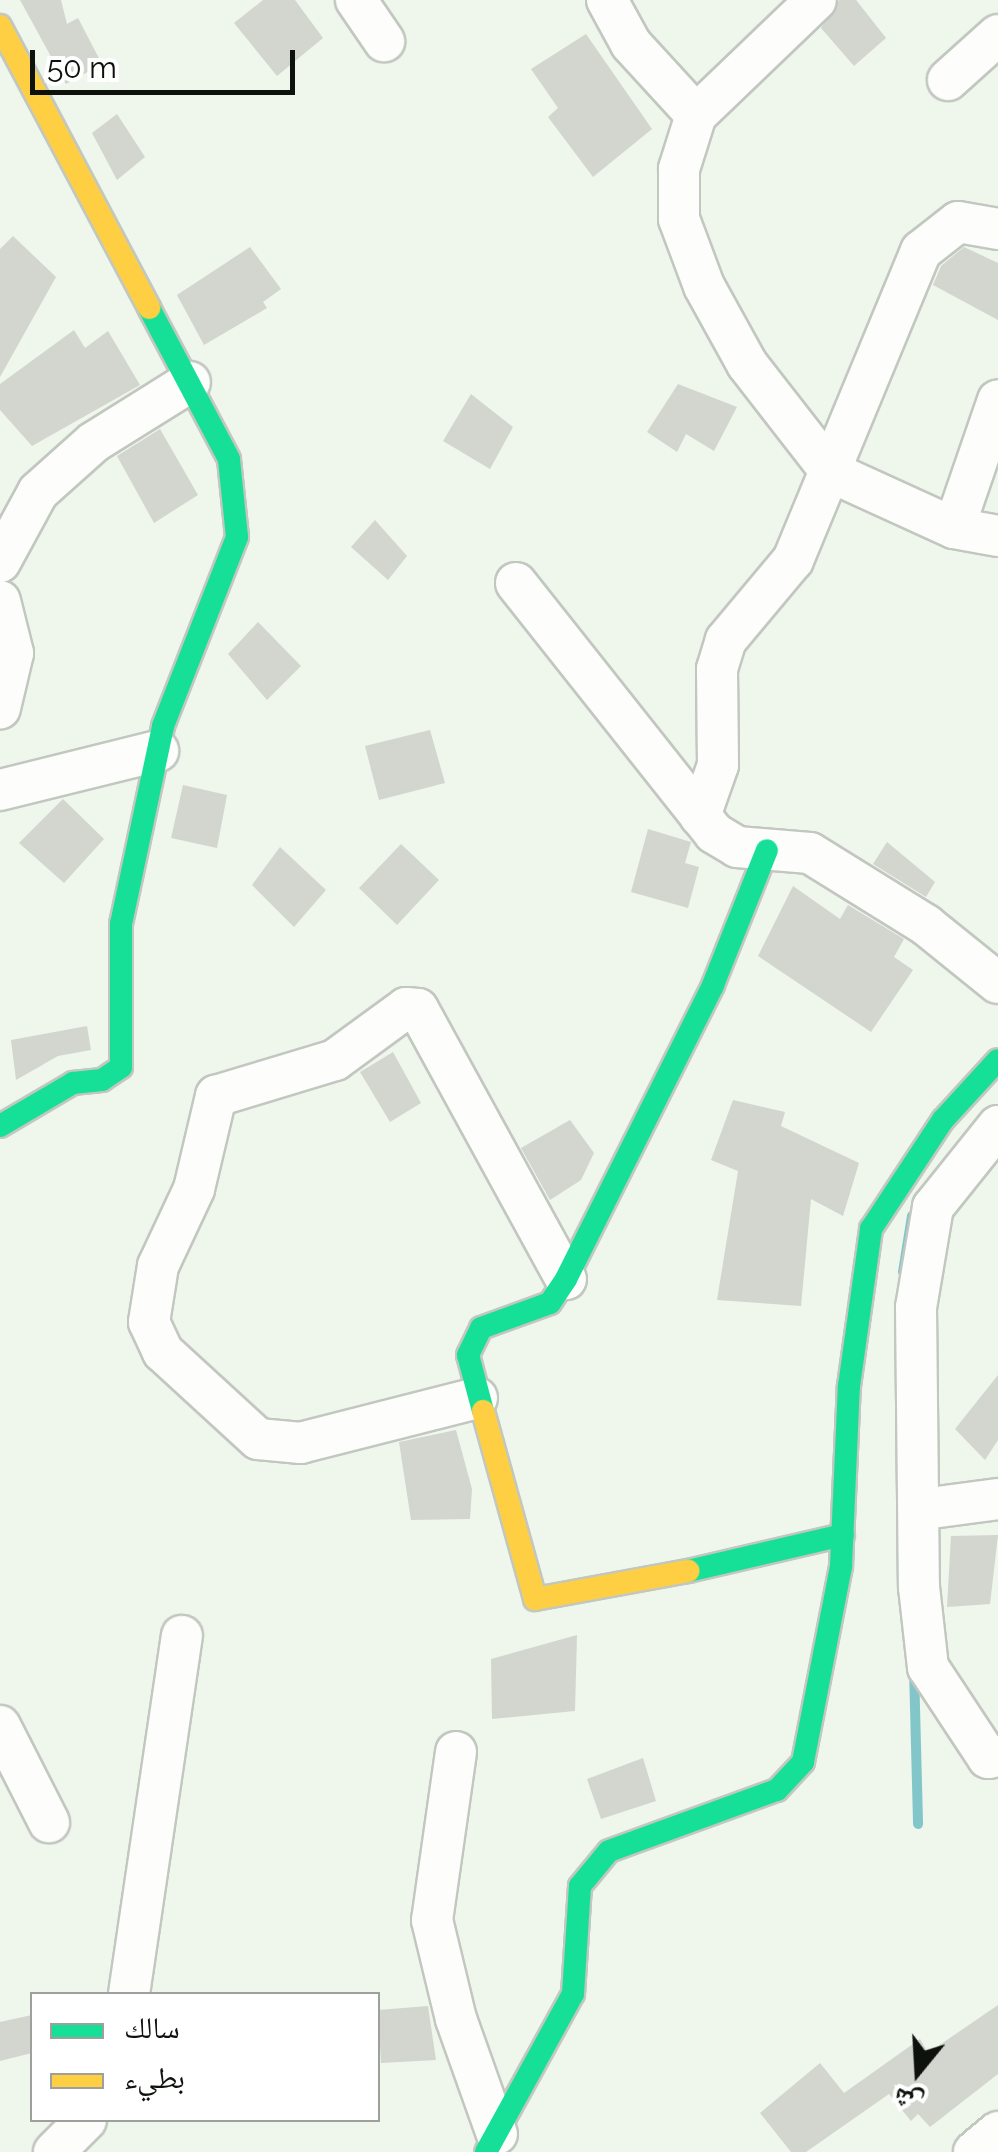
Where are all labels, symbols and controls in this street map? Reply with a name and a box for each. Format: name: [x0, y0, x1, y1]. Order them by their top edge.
scale bar: [35, 30, 300, 92]
text: 50 m: [47, 50, 117, 85]
legend: [30, 1992, 380, 2122]
text: سالك: [124, 2010, 180, 2045]
north arrow: [868, 2022, 968, 2122]
text: بطيء: [124, 2060, 185, 2095]
text: ش: [889, 2081, 928, 2121]

